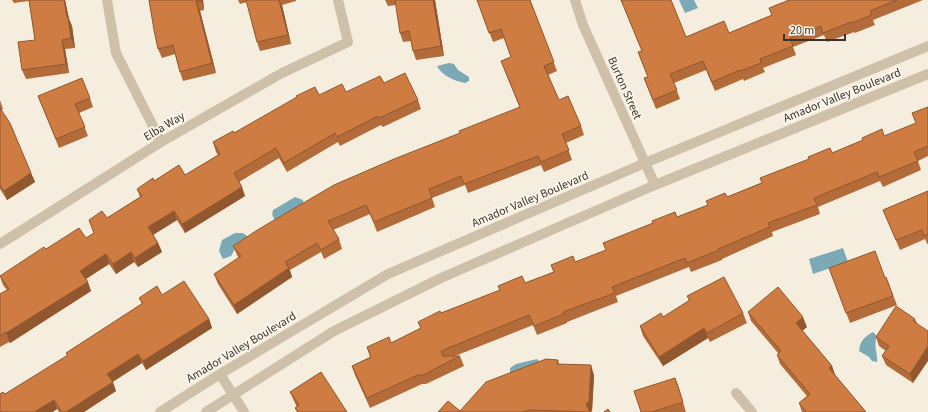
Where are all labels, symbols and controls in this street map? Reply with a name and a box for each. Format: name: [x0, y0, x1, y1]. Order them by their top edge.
scale bar: [784, 16, 845, 42]
text: 20 m: [790, 22, 814, 39]
street label: Burton Street: [603, 54, 646, 122]
street label: Amador Valley Boulevard: [781, 64, 904, 127]
street label: Elba Way: [141, 107, 188, 145]
street label: Amador Valley Boulevard: [469, 167, 591, 232]
street label: Amador Valley Boulevard: [183, 308, 299, 387]

